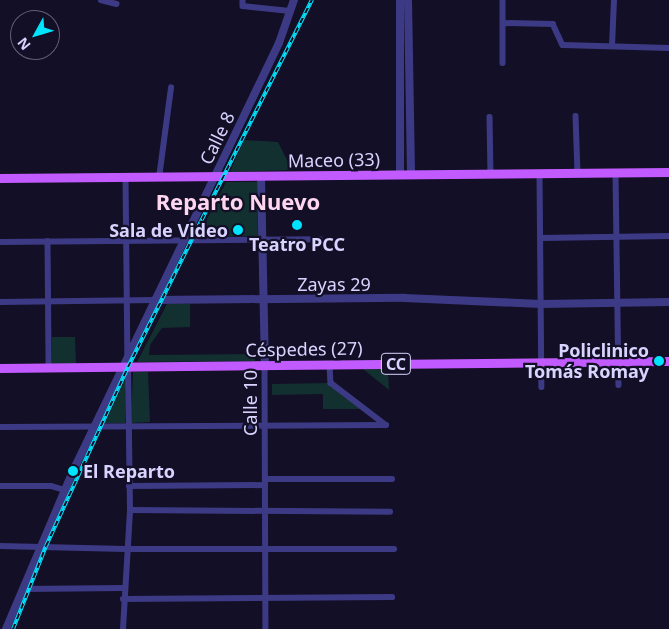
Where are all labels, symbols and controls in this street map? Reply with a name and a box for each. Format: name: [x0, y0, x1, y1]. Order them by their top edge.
north arrow: [10, 10, 60, 60]
text: N: [13, 34, 35, 55]
street label: Calle 8: [195, 108, 239, 168]
street label: Maceo (33): [288, 148, 380, 172]
district label: Reparto Nuevo: [156, 189, 320, 215]
place label: Sala de Video: [109, 219, 228, 241]
marker: Teatro PCC: [291, 219, 303, 231]
marker: Sala de Video: [232, 224, 244, 236]
place label: Teatro PCC: [249, 233, 345, 255]
street label: Zayas 29: [297, 273, 371, 295]
street label: Céspedes (27): [245, 337, 363, 361]
place label: Policlinico Tomás Romay: [525, 340, 649, 382]
road number: CC: [380, 350, 412, 378]
marker: Policlinico Tomás Romay: [653, 355, 665, 367]
street label: Calle 10: [239, 370, 261, 436]
place label: El Reparto: [83, 460, 175, 482]
marker: El Reparto: [67, 465, 79, 477]

